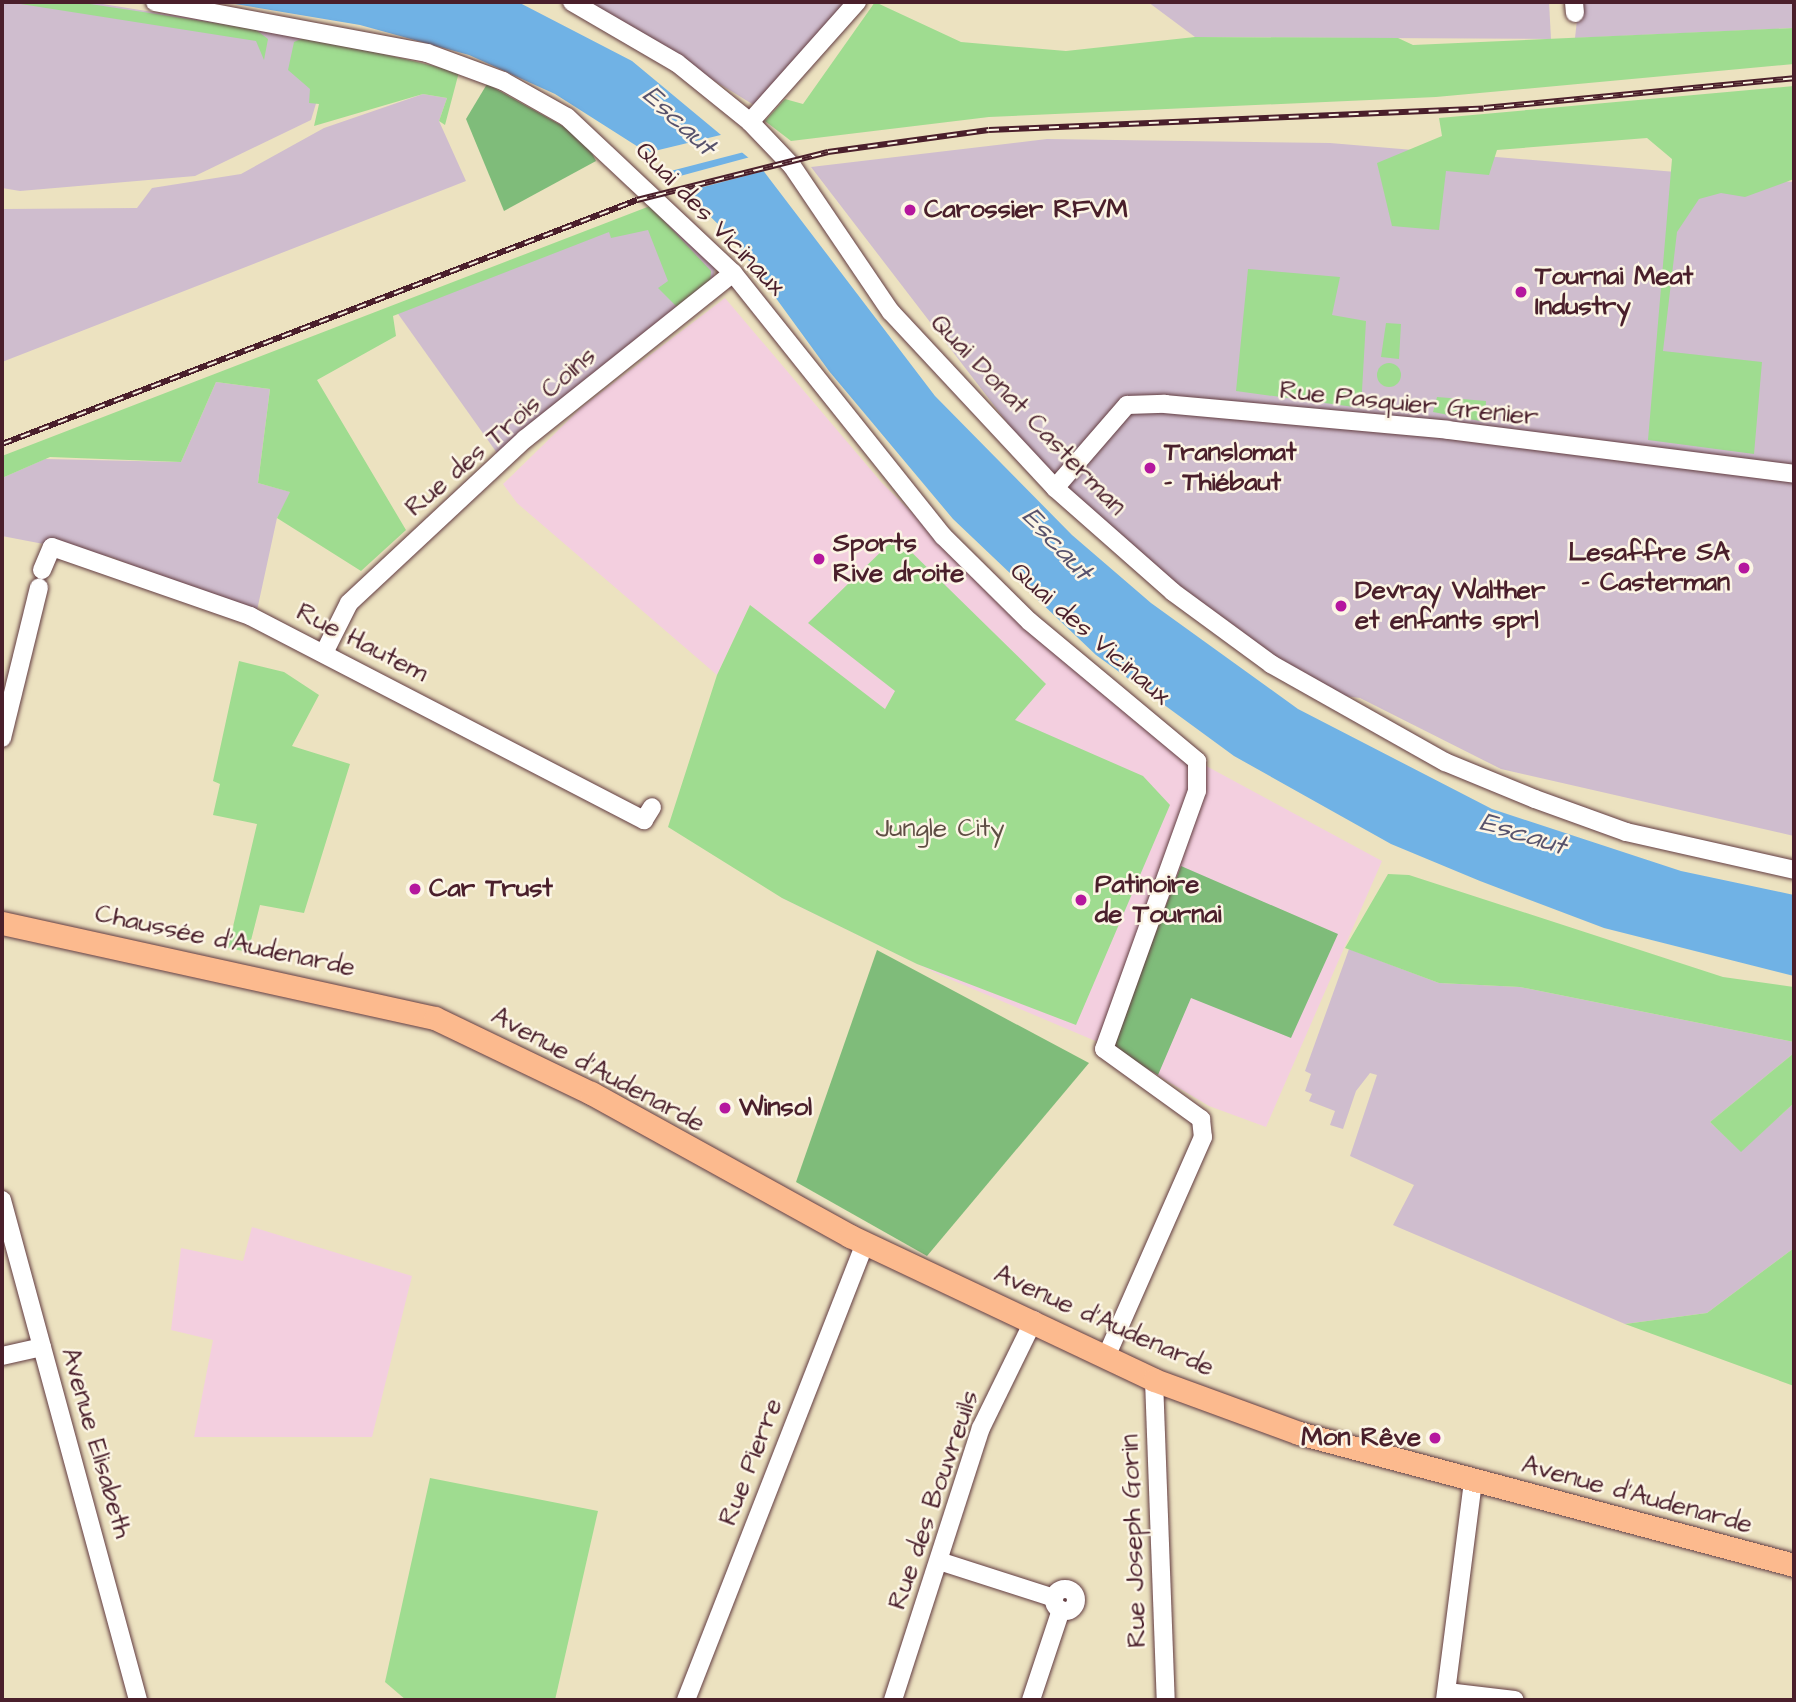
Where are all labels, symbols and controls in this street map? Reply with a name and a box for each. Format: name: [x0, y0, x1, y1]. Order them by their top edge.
water label: Escaut: [635, 79, 723, 163]
street label: Quai des Vicinaux: [628, 135, 792, 303]
place label: Carossier RFVM: [924, 194, 1128, 226]
marker: Carossier RFVM: [902, 202, 918, 218]
place label: Tournai Meat Industry: [1535, 261, 1693, 322]
marker: Tournai Meat Industry: [1513, 284, 1529, 300]
street label: Quai Donat Casterman: [924, 308, 1132, 522]
street label: Rue des Trois Coins: [399, 341, 603, 523]
street label: Rue Pasquier Grenier: [1278, 375, 1540, 433]
place label: Translomat - Thiébaut: [1164, 437, 1297, 498]
marker: Translomat - Thiébaut: [1142, 460, 1158, 476]
water label: Escaut: [1015, 500, 1099, 588]
place label: Sports Rive droite: [833, 528, 964, 590]
place label: Lesaffre SA - Casterman: [1569, 537, 1730, 598]
marker: Sports Rive droite: [811, 551, 827, 567]
street label: Quai des Vicinaux: [1003, 556, 1177, 712]
marker: Lesaffre SA - Casterman: [1736, 560, 1752, 576]
place label: Devray Walther et enfants sprl: [1355, 575, 1545, 636]
street label: Rue Hautem: [291, 597, 433, 689]
marker: Devray Walther et enfants sprl: [1333, 598, 1349, 614]
water label: Escaut: [1476, 805, 1570, 863]
park label: Jungle City: [875, 813, 1005, 845]
place label: Patinoire de Tournai: [1095, 869, 1221, 931]
place label: Car Trust: [429, 873, 553, 905]
marker: Car Trust: [407, 881, 423, 897]
marker: Patinoire de Tournai: [1073, 892, 1089, 908]
street label: Chaussée d'Audenarde: [92, 898, 358, 984]
street label: Avenue d'Audenarde: [486, 1000, 710, 1140]
place label: Winsol: [739, 1092, 812, 1124]
marker: Winsol: [717, 1100, 733, 1116]
street label: Avenue d'Audenarde: [989, 1258, 1219, 1384]
street label: Avenue Elisabeth: [54, 1344, 138, 1542]
street label: Rue des Bouvreuils: [882, 1386, 986, 1614]
street label: Rue Pierre: [713, 1394, 789, 1530]
place label: Mon Rêve: [1301, 1422, 1421, 1454]
marker: Mon Rêve: [1427, 1430, 1443, 1446]
street label: Rue Joseph Gorin: [1115, 1434, 1153, 1648]
street label: Avenue d'Audenarde: [1518, 1449, 1756, 1541]

